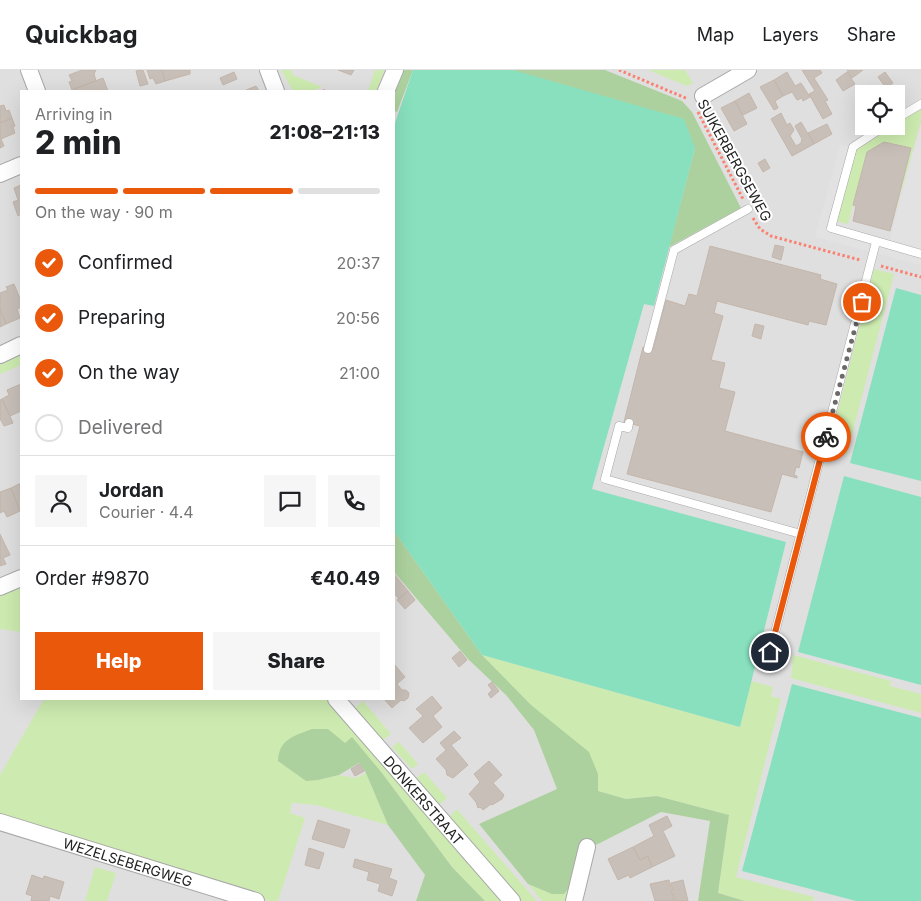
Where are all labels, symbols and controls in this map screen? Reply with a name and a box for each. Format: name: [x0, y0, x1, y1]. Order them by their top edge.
text: Quickbag: [25, 20, 138, 49]
text: Map: [697, 24, 734, 45]
text: Layers: [762, 24, 819, 45]
text: Share: [847, 24, 896, 45]
map controls: [855, 85, 905, 135]
button: locate: [855, 85, 905, 135]
street label: SUIKERBERGSEWEG: [694, 96, 776, 224]
text: Arriving in: [35, 104, 112, 124]
text: 21:08–21:13: [269, 121, 380, 144]
text: 2 min: [35, 123, 121, 162]
text: On the way · 90 m: [35, 202, 173, 222]
icon: check: [35, 249, 63, 277]
text: Confirmed: [78, 251, 173, 274]
text: 20:37: [337, 253, 380, 273]
pin: [841, 281, 883, 323]
icon: bag: [848, 288, 876, 316]
icon: check: [35, 304, 63, 332]
text: Preparing: [78, 306, 165, 329]
text: 20:56: [336, 308, 380, 328]
icon: check: [35, 359, 63, 387]
text: On the way: [78, 361, 180, 384]
text: 21:00: [339, 363, 380, 383]
courier: [801, 412, 851, 462]
text: Delivered: [78, 416, 163, 439]
icon: bike: [812, 423, 840, 451]
button: person: [35, 475, 87, 527]
button: chat: [264, 475, 316, 527]
button: phone: [328, 475, 380, 527]
text: Jordan: [99, 479, 164, 502]
text: Courier · 4.4: [99, 502, 194, 522]
text: Order #9870: [35, 567, 150, 590]
text: €40.49: [310, 567, 380, 590]
pin: [749, 631, 791, 673]
button: Help: [35, 632, 203, 690]
button: Share: [213, 632, 380, 690]
icon: home: [756, 638, 784, 666]
street label: DONKERSTRAAT: [381, 752, 467, 848]
street label: WEZELSEBERGWEG: [61, 834, 195, 889]

